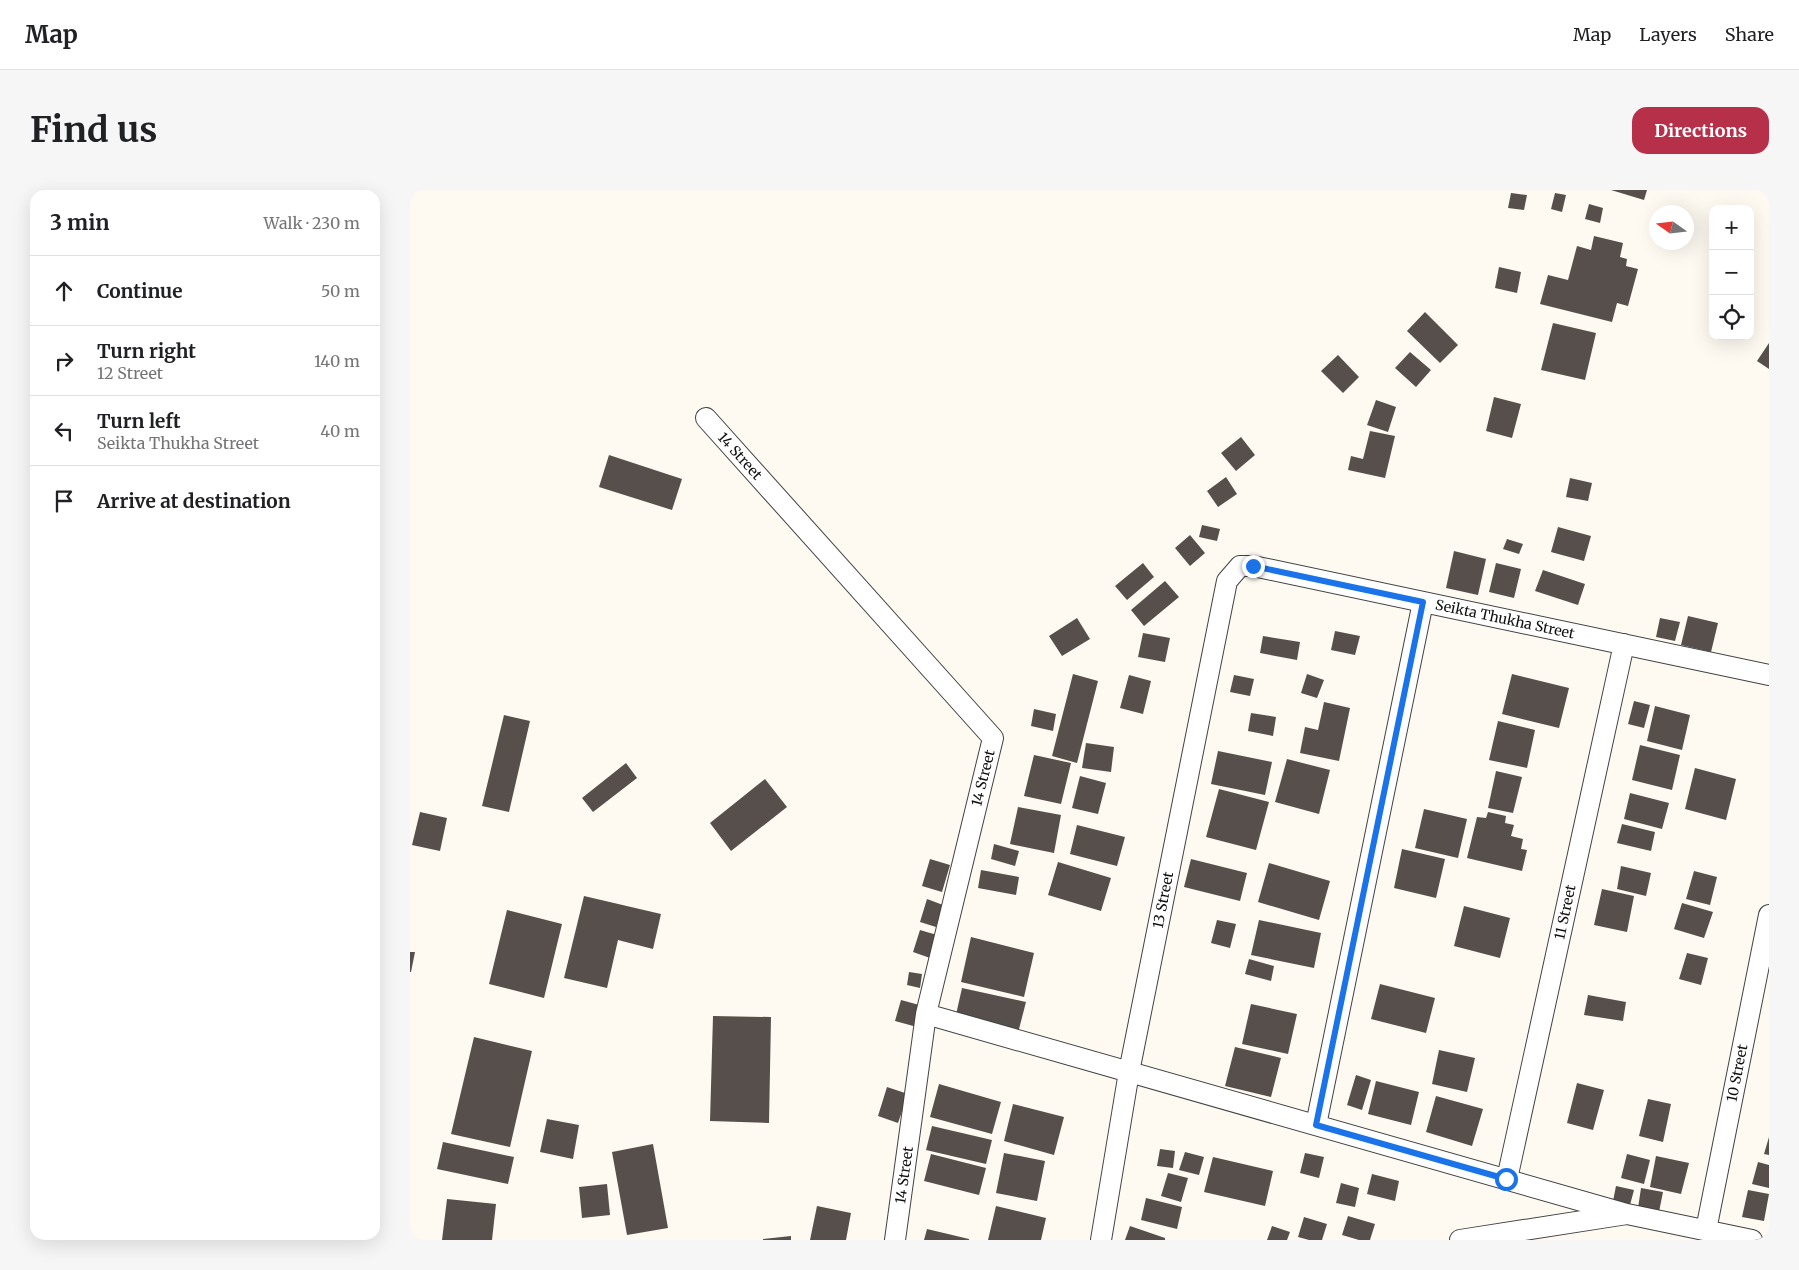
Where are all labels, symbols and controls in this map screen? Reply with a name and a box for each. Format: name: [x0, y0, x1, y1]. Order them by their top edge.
text: Map: [25, 19, 78, 50]
text: Map: [1573, 23, 1611, 46]
text: Layers: [1639, 23, 1697, 46]
text: Share: [1725, 23, 1774, 46]
button: Directions: [1632, 107, 1769, 154]
text: Find us: [30, 108, 157, 152]
north arrow: [1649, 205, 1694, 250]
map controls: [1709, 205, 1754, 340]
button: +: [1709, 205, 1754, 250]
text: 3 min: [50, 209, 109, 236]
text: Walk · 230 m: [264, 213, 360, 233]
button: −: [1709, 250, 1754, 295]
icon: ahead: [50, 277, 78, 305]
text: Continue: [97, 279, 183, 303]
text: 50 m: [321, 281, 360, 301]
button: locate: [1709, 295, 1754, 340]
text: Turn right: [97, 339, 196, 363]
icon: right: [50, 347, 78, 375]
text: 140 m: [314, 351, 360, 371]
text: 12 Street: [97, 363, 163, 383]
text: Turn left: [97, 409, 181, 433]
icon: left: [50, 417, 78, 445]
text: 40 m: [320, 421, 360, 441]
street label: 14 Street: [714, 429, 766, 484]
text: Seikta Thukha Street: [97, 433, 259, 453]
icon: arrive: [50, 487, 78, 515]
text: Arrive at destination: [97, 489, 291, 513]
route end: [1242, 555, 1265, 578]
street label: Seikta Thukha Street: [1434, 595, 1577, 643]
street label: 14 Street: [967, 747, 999, 808]
street label: 13 Street: [1149, 870, 1177, 930]
street label: 11 Street: [1550, 882, 1580, 941]
street label: 10 Street: [1723, 1042, 1751, 1103]
street label: 14 Street: [891, 1145, 917, 1205]
route start: [1495, 1168, 1518, 1191]

